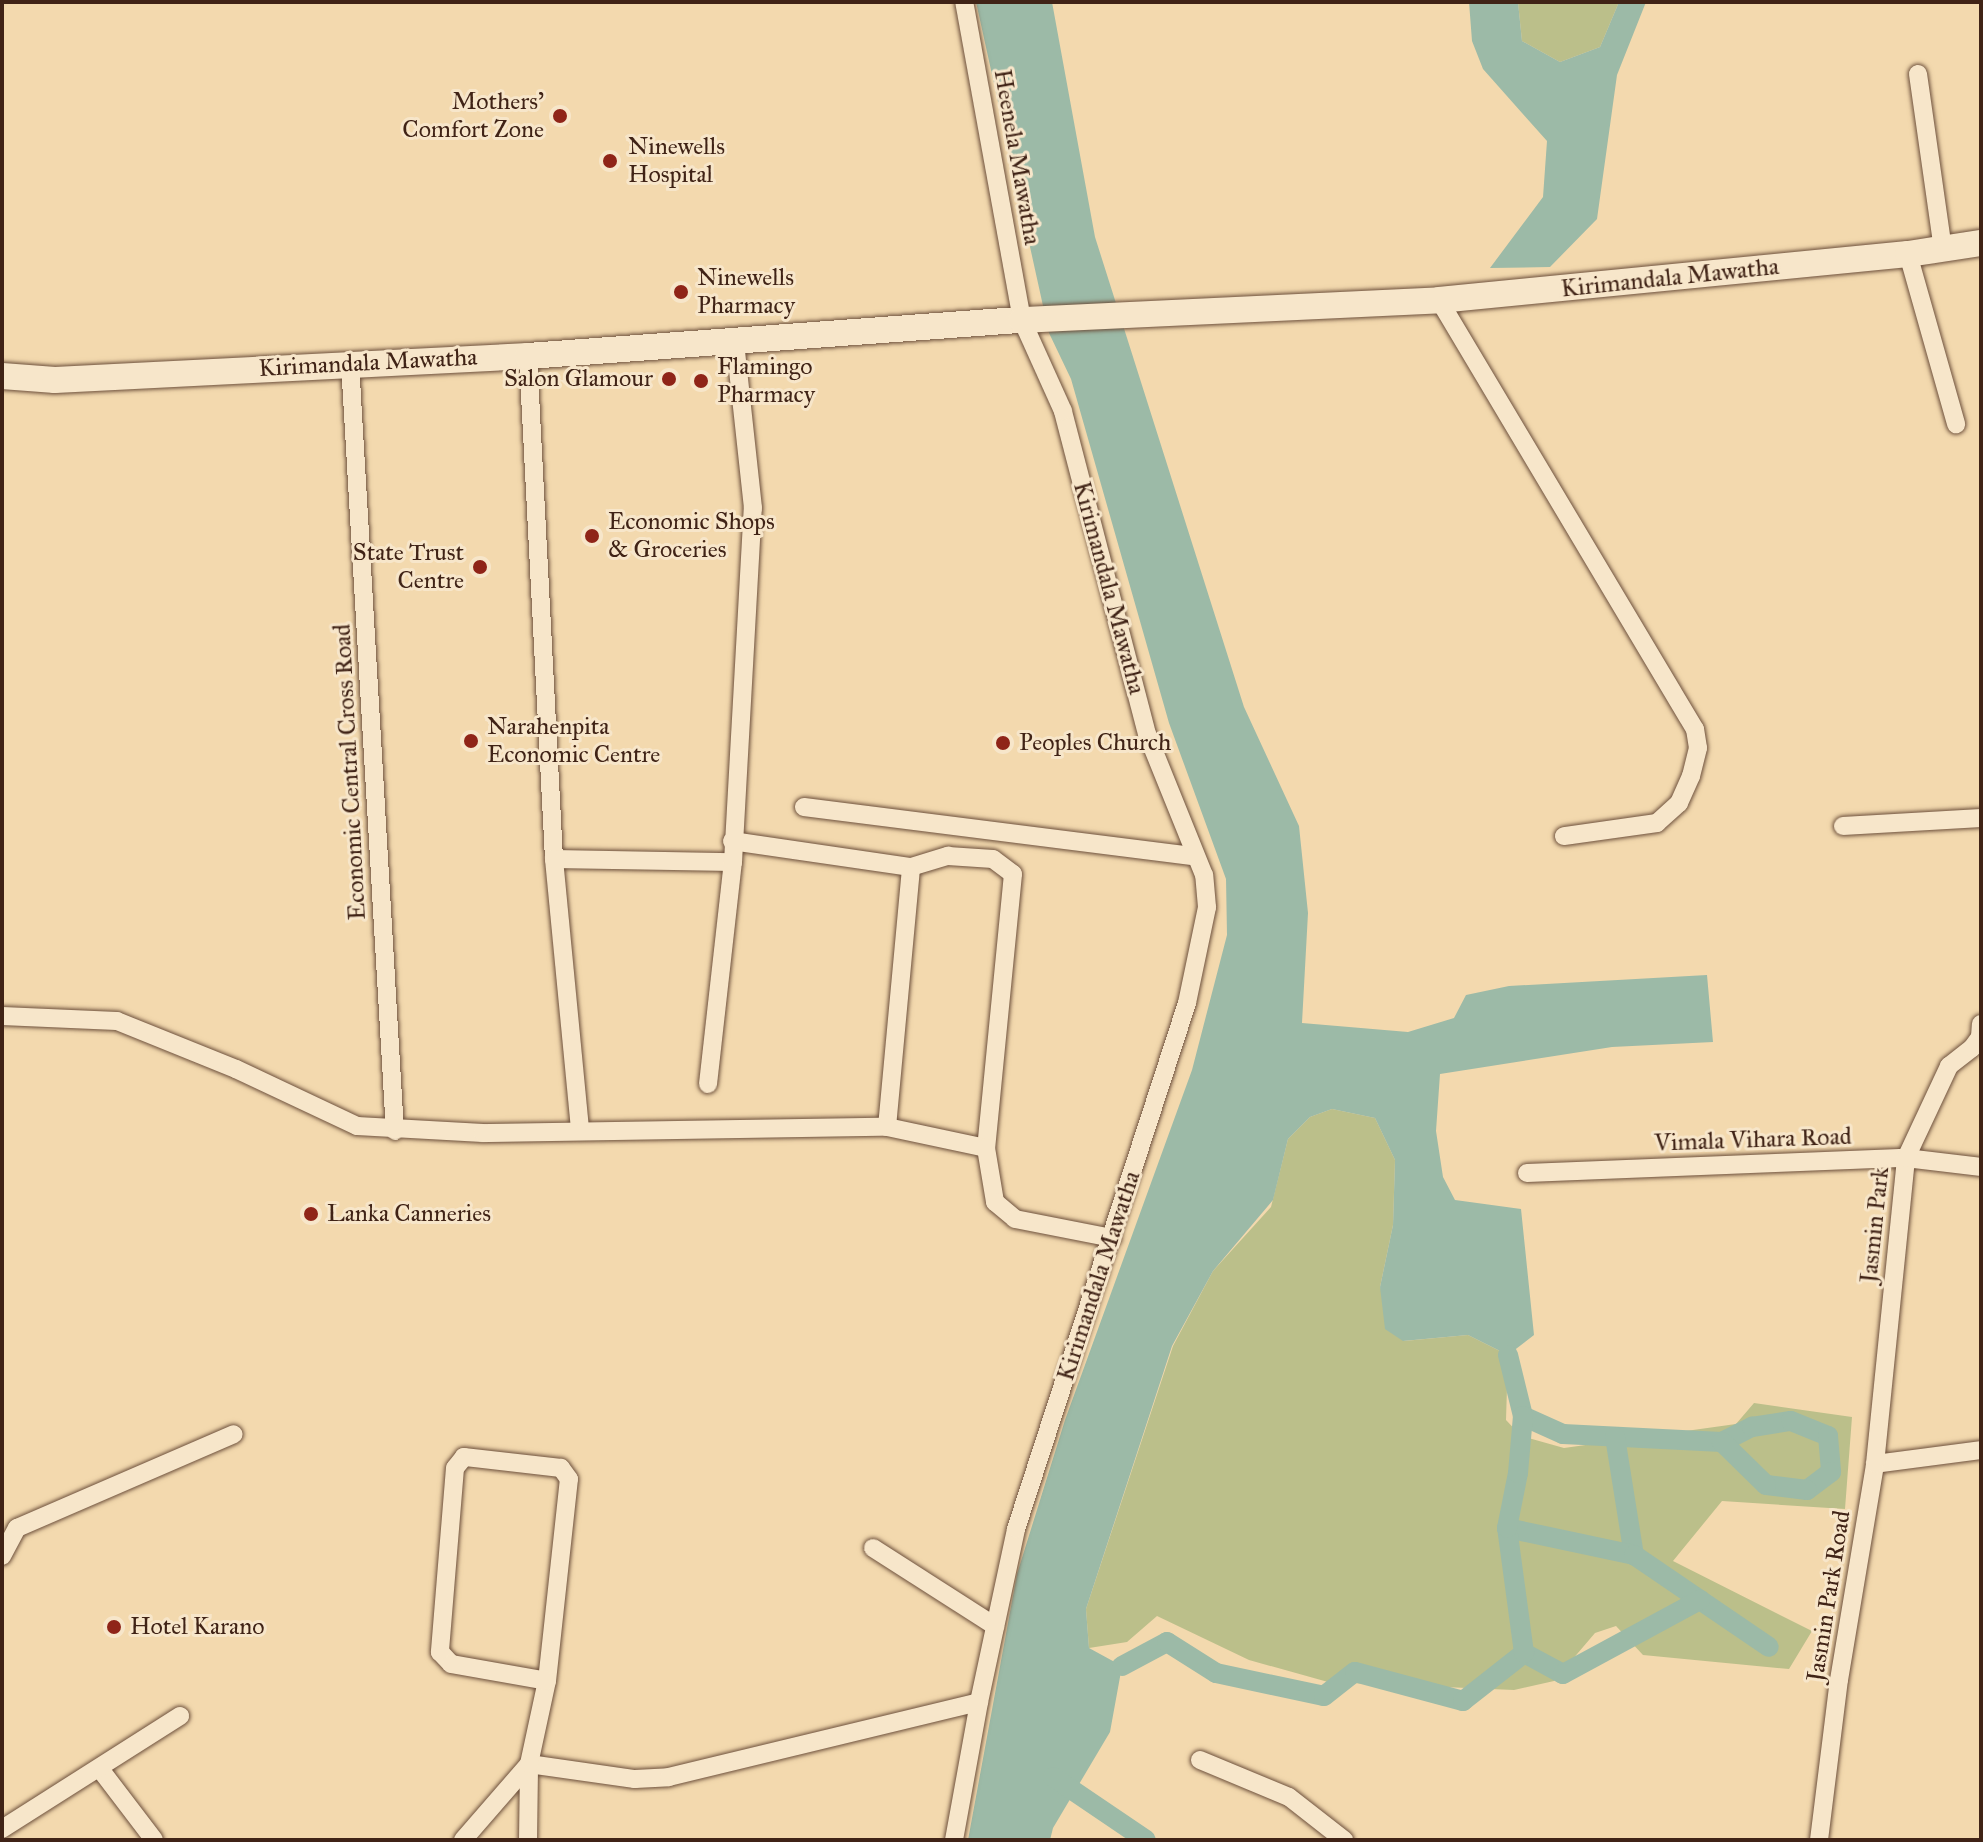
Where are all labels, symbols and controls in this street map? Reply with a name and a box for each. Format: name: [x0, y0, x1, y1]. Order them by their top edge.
street label: Heenela Mawatha: [987, 67, 1047, 247]
place label: Mothers' Comfort Zone: [402, 88, 544, 144]
marker: Mothers' Comfort Zone: [551, 107, 569, 125]
place label: Ninewells Hospital: [628, 133, 725, 189]
marker: Ninewells Hospital: [599, 150, 621, 172]
street label: Kirimandala Mawatha: [1560, 252, 1780, 304]
place label: Ninewells Pharmacy: [697, 264, 795, 320]
marker: Ninewells Pharmacy: [672, 283, 690, 301]
street label: Kirimandala Mawatha: [258, 343, 478, 383]
place label: Flamingo Pharmacy: [717, 353, 815, 409]
place label: Salon Glamour: [504, 365, 653, 393]
marker: Salon Glamour: [660, 370, 678, 388]
marker: Flamingo Pharmacy: [692, 372, 710, 390]
street label: Kirimandala Mawatha: [1067, 479, 1151, 697]
place label: Economic Shops & Groceries: [608, 508, 775, 564]
marker: Economic Shops & Groceries: [583, 527, 601, 545]
place label: State Trust Centre: [353, 539, 464, 595]
marker: State Trust Centre: [471, 558, 489, 576]
street label: Economic Central Cross Road: [328, 623, 372, 921]
place label: Narahenpita Economic Centre: [487, 713, 660, 769]
place label: Peoples Church: [1019, 729, 1171, 757]
marker: Narahenpita Economic Centre: [462, 732, 480, 750]
marker: Peoples Church: [994, 734, 1012, 752]
street label: Vimala Vihara Road: [1654, 1122, 1852, 1158]
street label: Jasmin Park: [1855, 1166, 1895, 1284]
street label: Kirimandala Mawatha: [1051, 1167, 1147, 1385]
place label: Lanka Canneries: [327, 1200, 491, 1228]
marker: Lanka Canneries: [302, 1205, 320, 1223]
street label: Jasmin Park Road: [1801, 1508, 1857, 1684]
place label: Hotel Karano: [130, 1613, 264, 1641]
marker: Hotel Karano: [105, 1618, 123, 1636]

